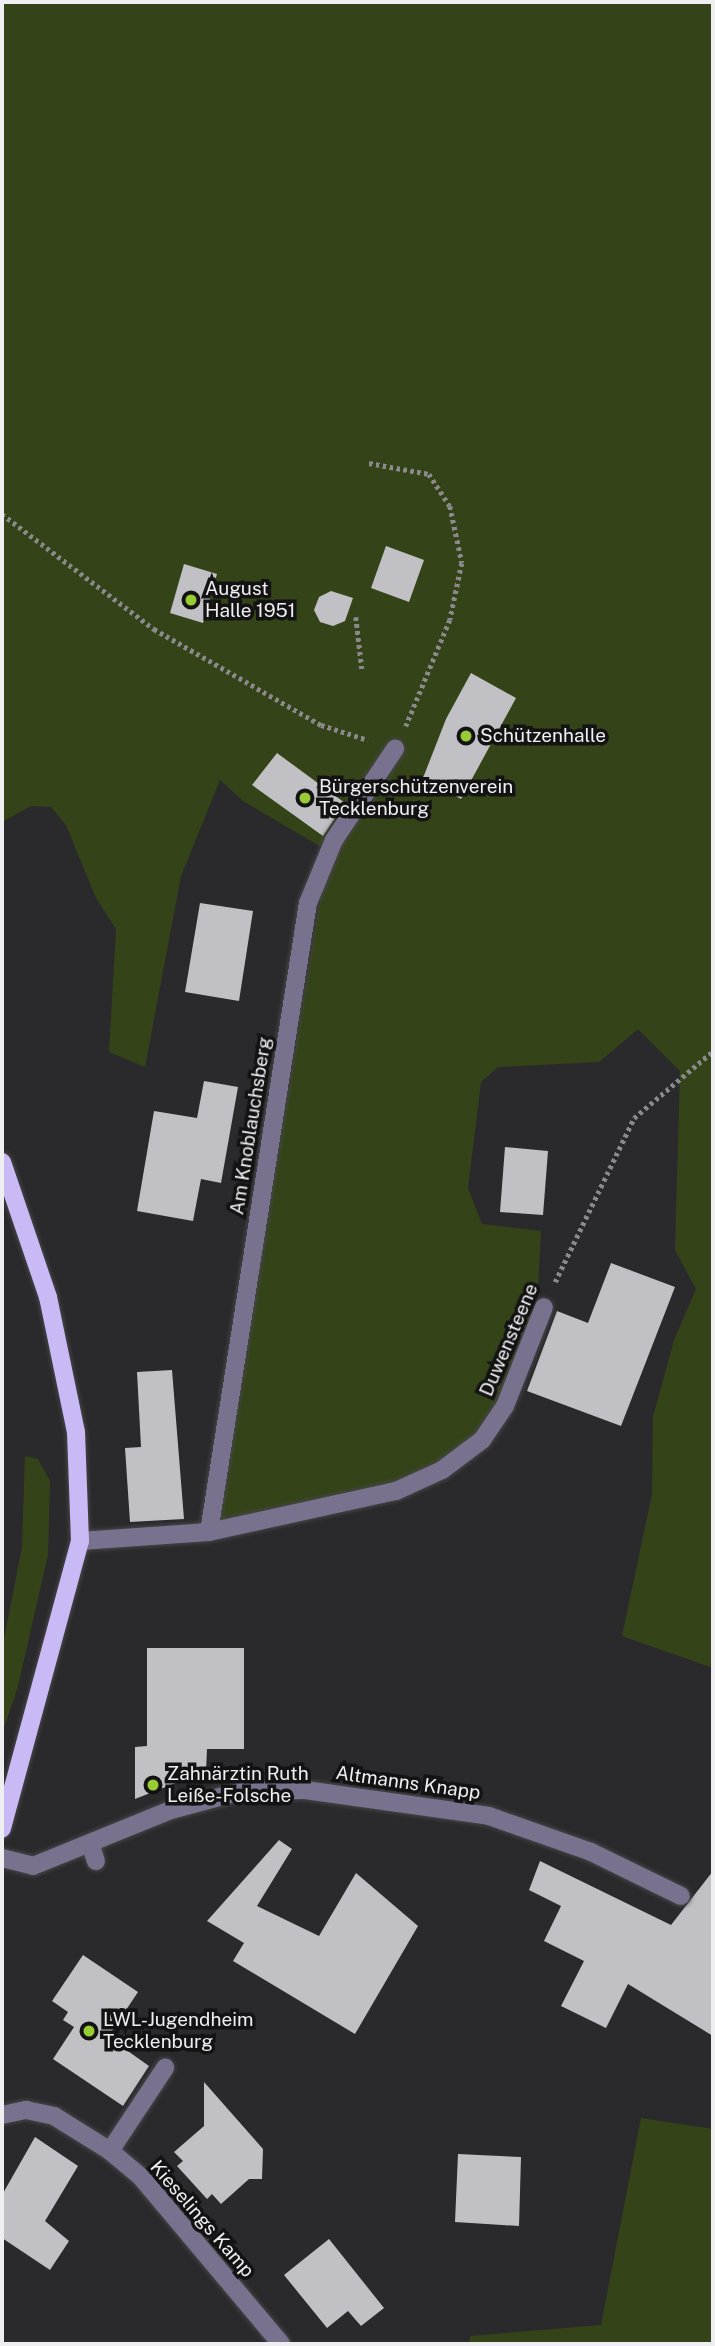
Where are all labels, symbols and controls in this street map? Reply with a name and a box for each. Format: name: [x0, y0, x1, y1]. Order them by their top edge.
place label: August Halle 1951: [205, 578, 296, 622]
marker: August Halle 1951: [183, 592, 199, 608]
place label: Schützenhalle: [480, 725, 606, 747]
marker: Schützenhalle: [458, 728, 474, 744]
place label: Bürgerschützenverein Tecklenburg: [319, 776, 513, 820]
marker: Bürgerschützenverein Tecklenburg: [297, 790, 313, 806]
street label: Am Knoblauchsberg: [226, 1036, 276, 1216]
street label: Duwensteene: [475, 1280, 543, 1400]
street label: Altmanns Knapp: [334, 1762, 482, 1804]
place label: Zahnärztin Ruth Leiße-Folsche: [167, 1763, 309, 1807]
marker: Zahnärztin Ruth Leiße-Folsche: [145, 1777, 161, 1793]
place label: LWL-Jugendheim Tecklenburg: [103, 2009, 253, 2053]
marker: LWL-Jugendheim Tecklenburg: [81, 2023, 97, 2039]
street label: Kieselings Kamp: [145, 2156, 259, 2282]

